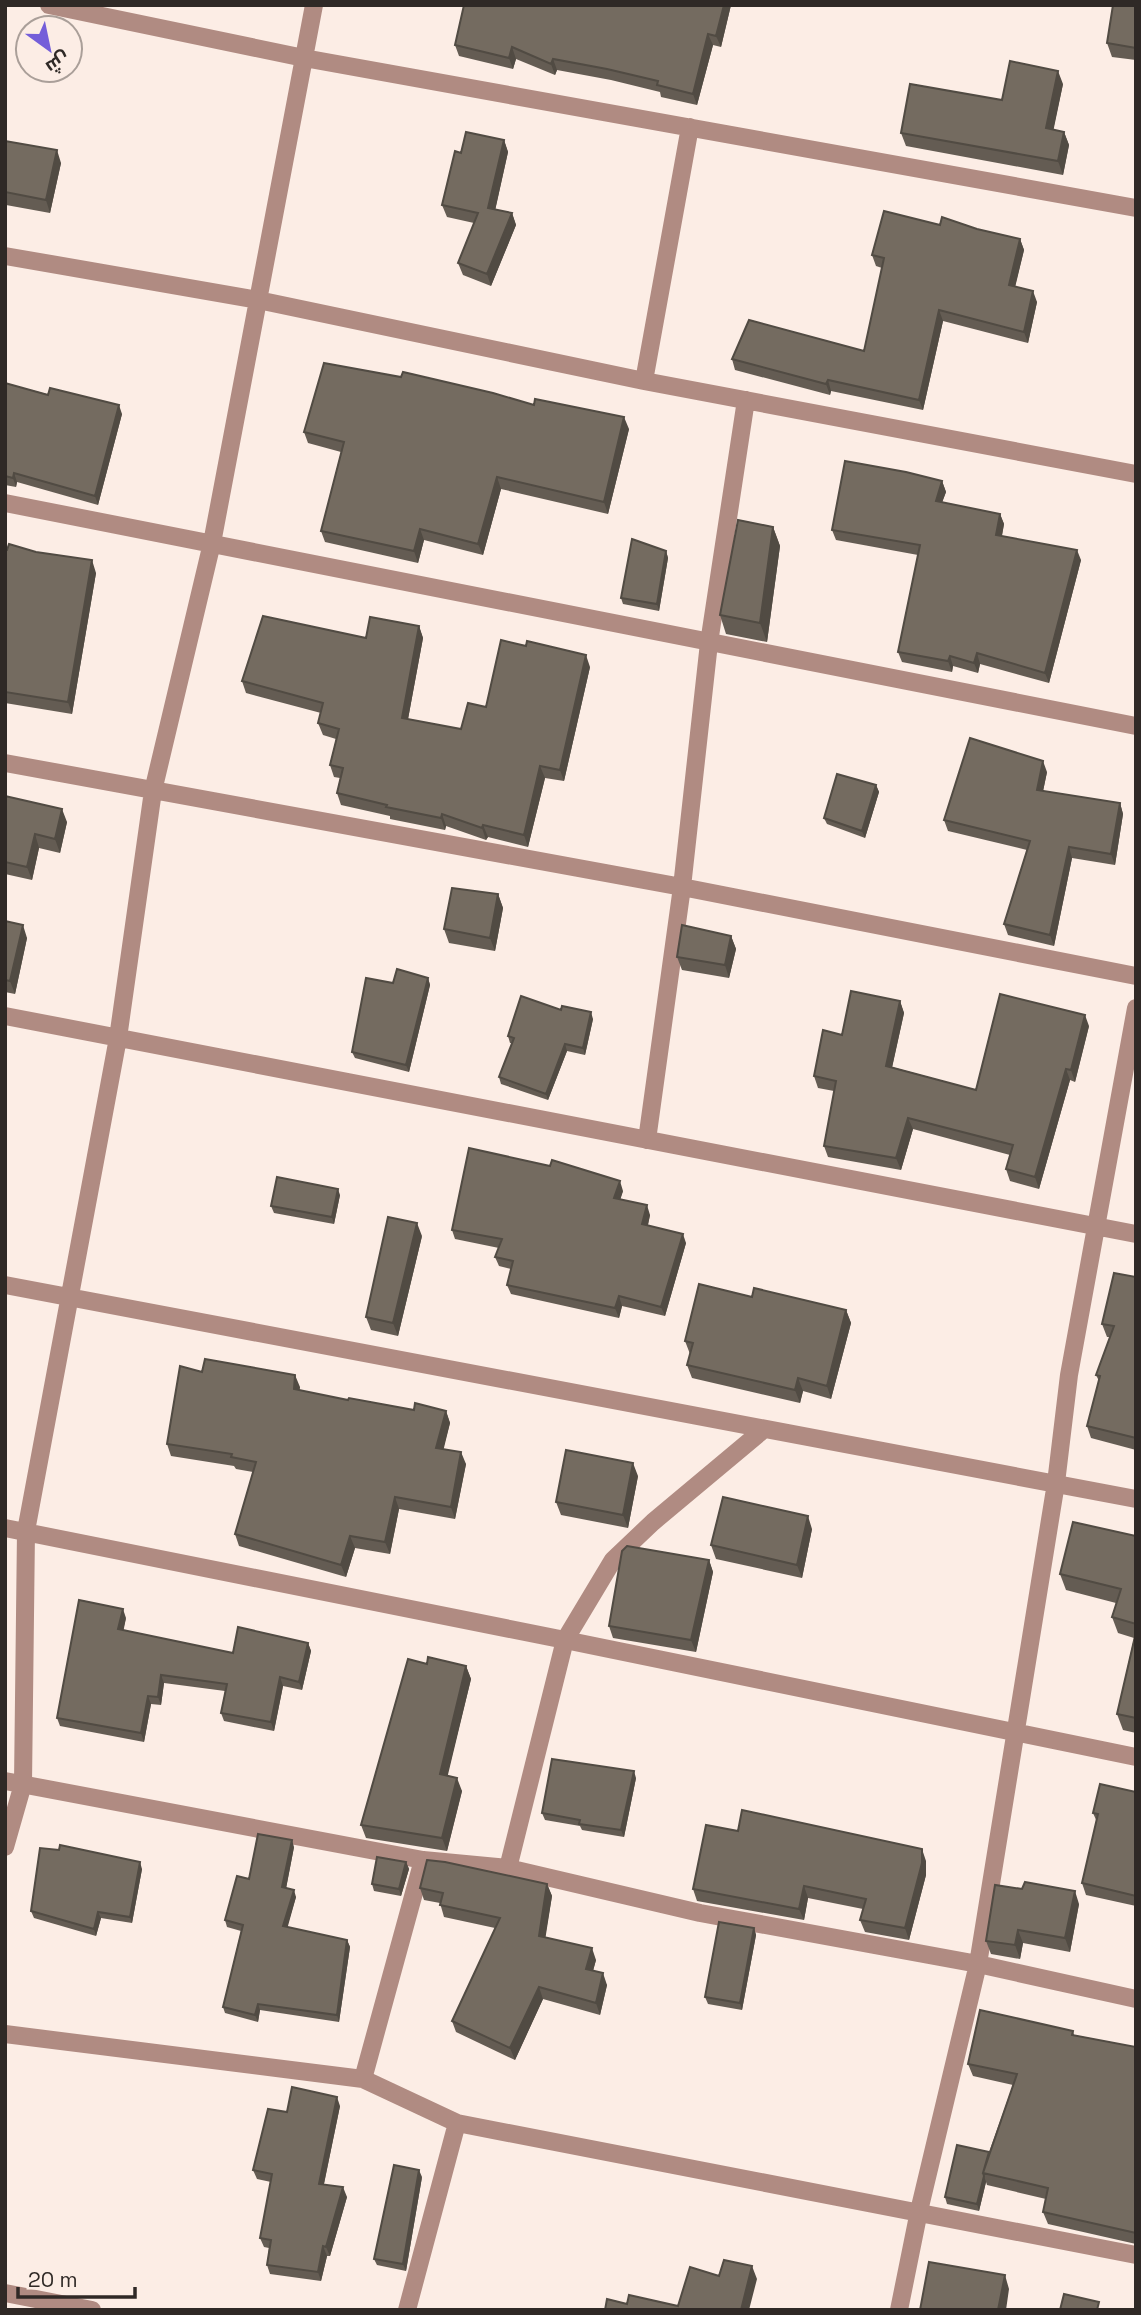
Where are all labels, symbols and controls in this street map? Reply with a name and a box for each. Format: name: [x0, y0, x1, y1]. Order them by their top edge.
north arrow: [14, 14, 84, 84]
text: ش: [41, 46, 75, 80]
scale bar: [18, 2256, 135, 2300]
text: 20 m: [28, 2266, 78, 2293]

